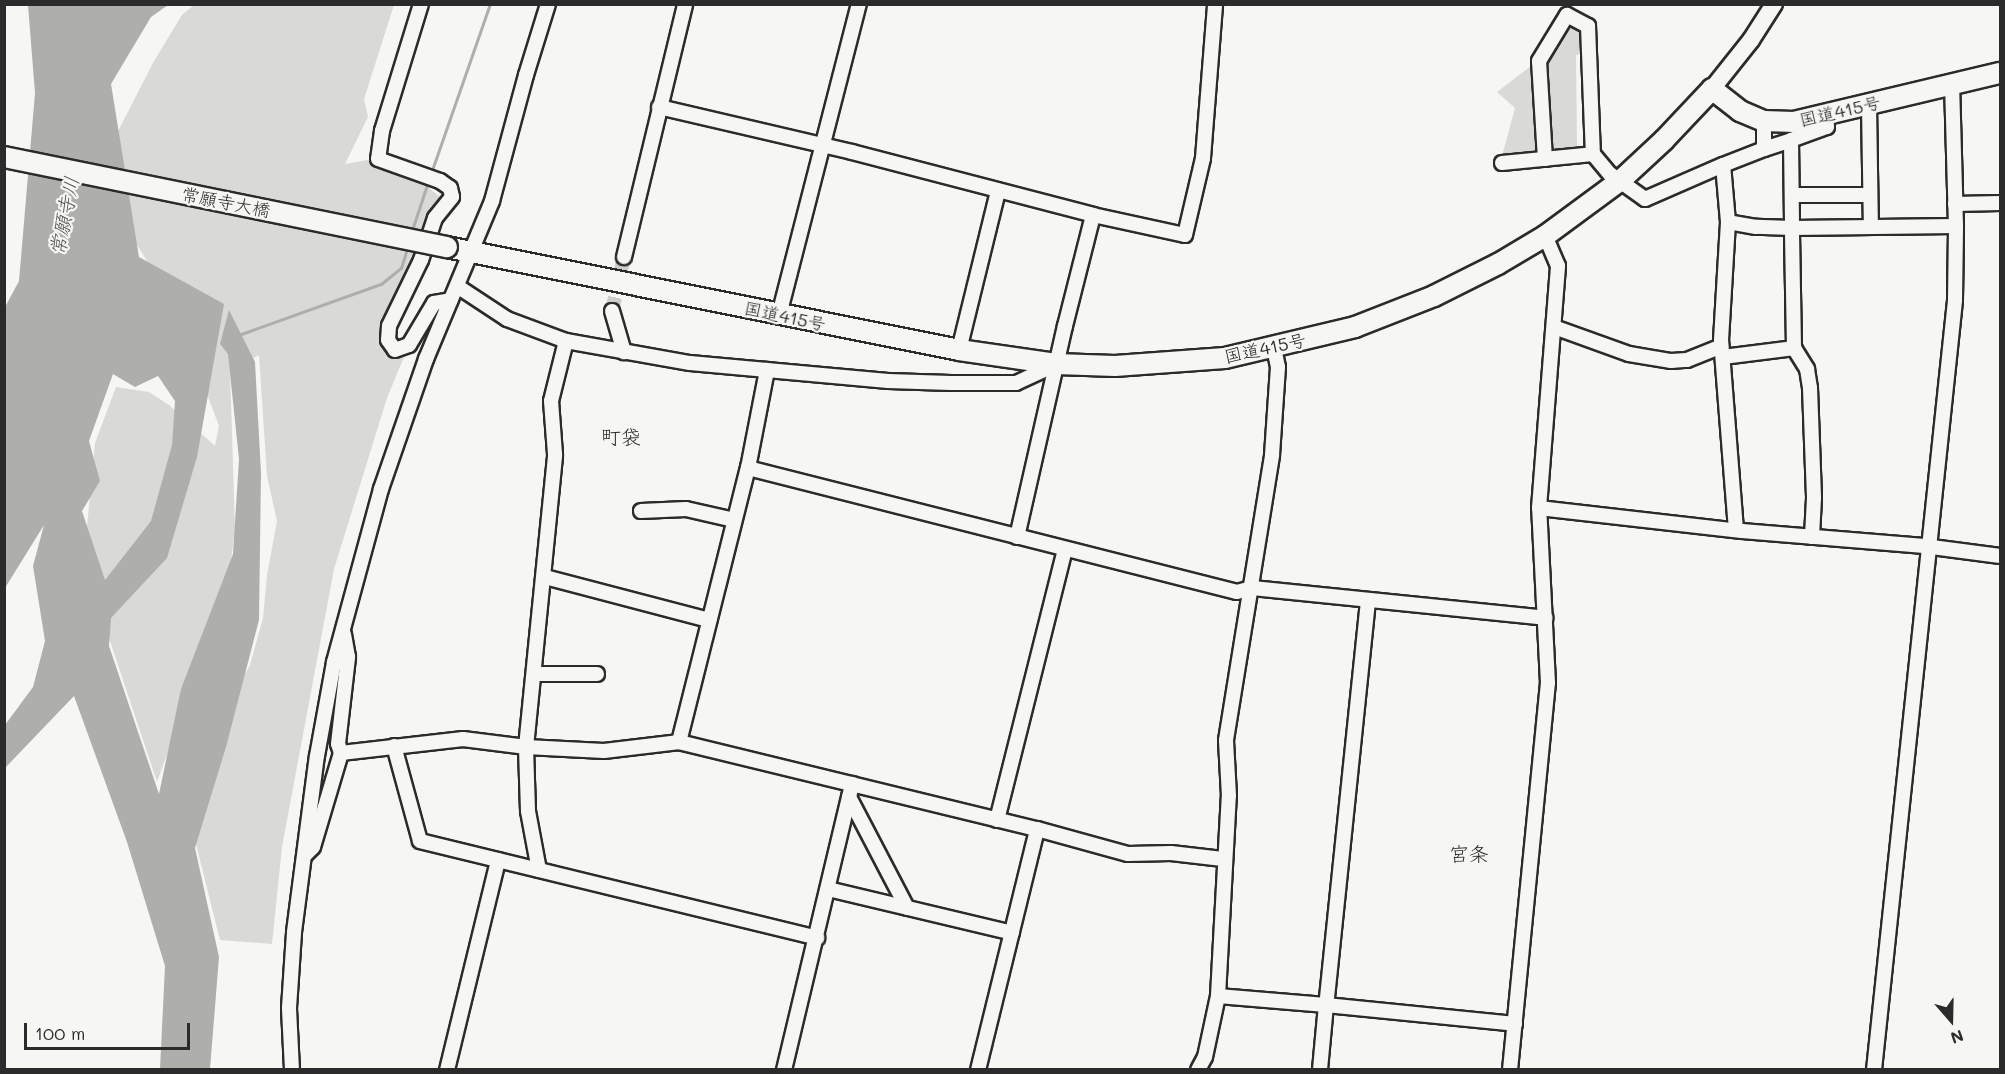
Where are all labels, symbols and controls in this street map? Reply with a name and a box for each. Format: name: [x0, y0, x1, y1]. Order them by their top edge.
street label: 国道415号: [1797, 91, 1883, 131]
water label: 常願寺川: [45, 174, 83, 258]
street label: 常願寺大橋: [180, 183, 272, 221]
street label: 国道415号: [742, 297, 828, 335]
street label: 国道415号: [1222, 329, 1308, 367]
district label: 町袋: [601, 424, 641, 448]
district label: 宮条: [1449, 841, 1489, 865]
north arrow: [1921, 990, 1981, 1050]
scale bar: [27, 1011, 194, 1049]
text: 100 m: [35, 1021, 85, 1045]
text: N: [1948, 1025, 1967, 1049]

